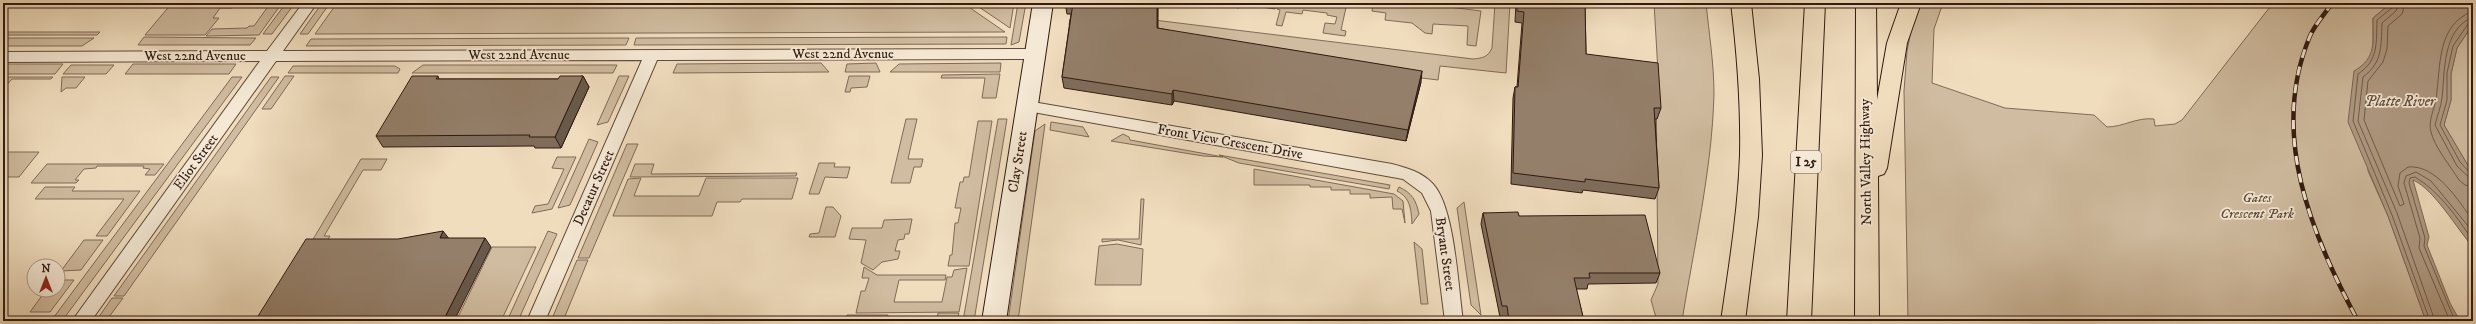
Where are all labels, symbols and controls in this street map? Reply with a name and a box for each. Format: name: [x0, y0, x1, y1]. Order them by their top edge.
street label: West 22nd Avenue: [791, 45, 894, 63]
street label: West 22nd Avenue: [467, 46, 570, 64]
street label: West 22nd Avenue: [143, 47, 246, 65]
water label: Platte River: [2365, 92, 2437, 111]
street label: North Valley Highway: [1856, 98, 1876, 225]
street label: Front View Crescent Drive: [1156, 120, 1304, 164]
street label: Clay Street: [1004, 129, 1032, 194]
street label: Eliot Street: [170, 130, 223, 194]
street label: Decatur Street: [569, 147, 619, 229]
road number: I 25: [1791, 151, 1821, 173]
park label: Gates Crescent Park: [2220, 189, 2294, 223]
street label: Bryant Street: [1431, 216, 1459, 293]
north arrow: [26, 258, 66, 298]
text: N: [41, 262, 51, 276]

